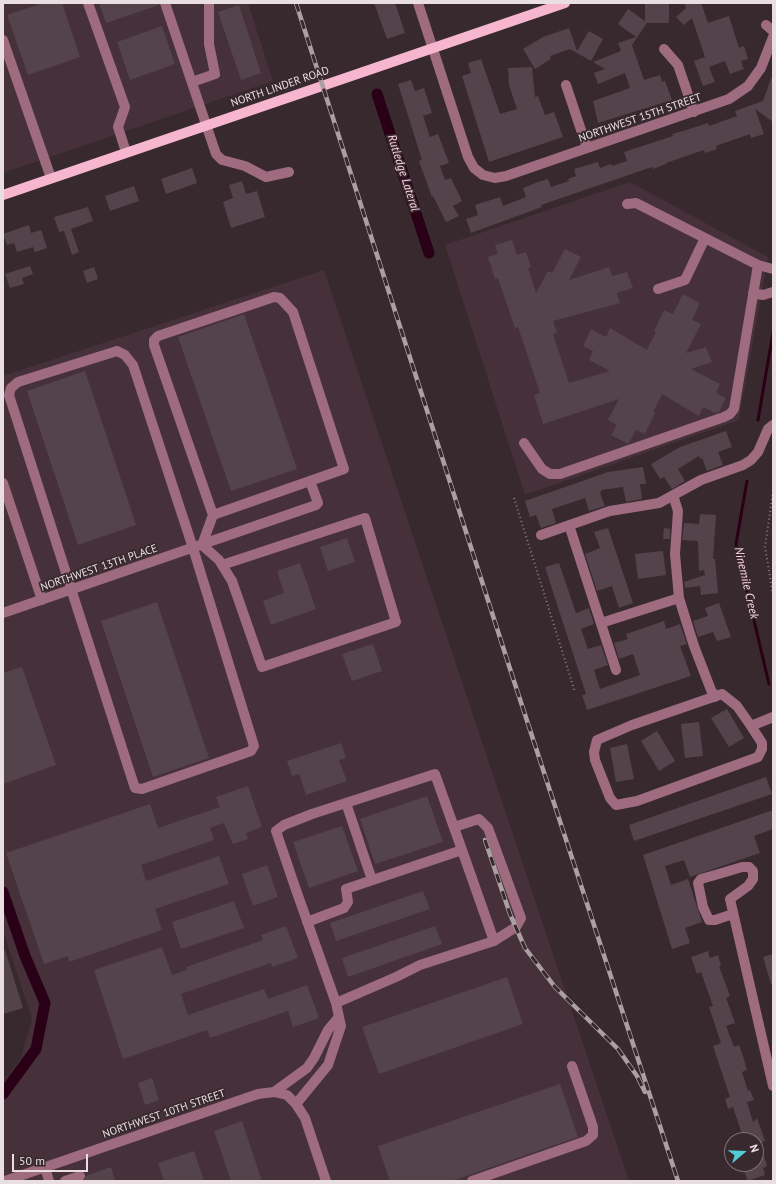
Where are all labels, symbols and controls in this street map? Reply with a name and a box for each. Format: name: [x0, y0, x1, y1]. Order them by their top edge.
street label: NORTH LINDER ROAD: [229, 64, 331, 110]
street label: NORTHWEST 15TH STREET: [577, 91, 703, 145]
water label: Rutledge Lateral: [384, 133, 422, 213]
street label: NORTHWEST 13TH PLACE: [39, 542, 159, 594]
water label: Ninemile Creek: [731, 546, 761, 620]
street label: NORTHWEST 10TH STREET: [101, 1087, 227, 1141]
north arrow: [724, 1132, 764, 1172]
text: N: [747, 1143, 762, 1154]
scale bar: [14, 1146, 90, 1172]
text: 50 m: [19, 1153, 45, 1168]

